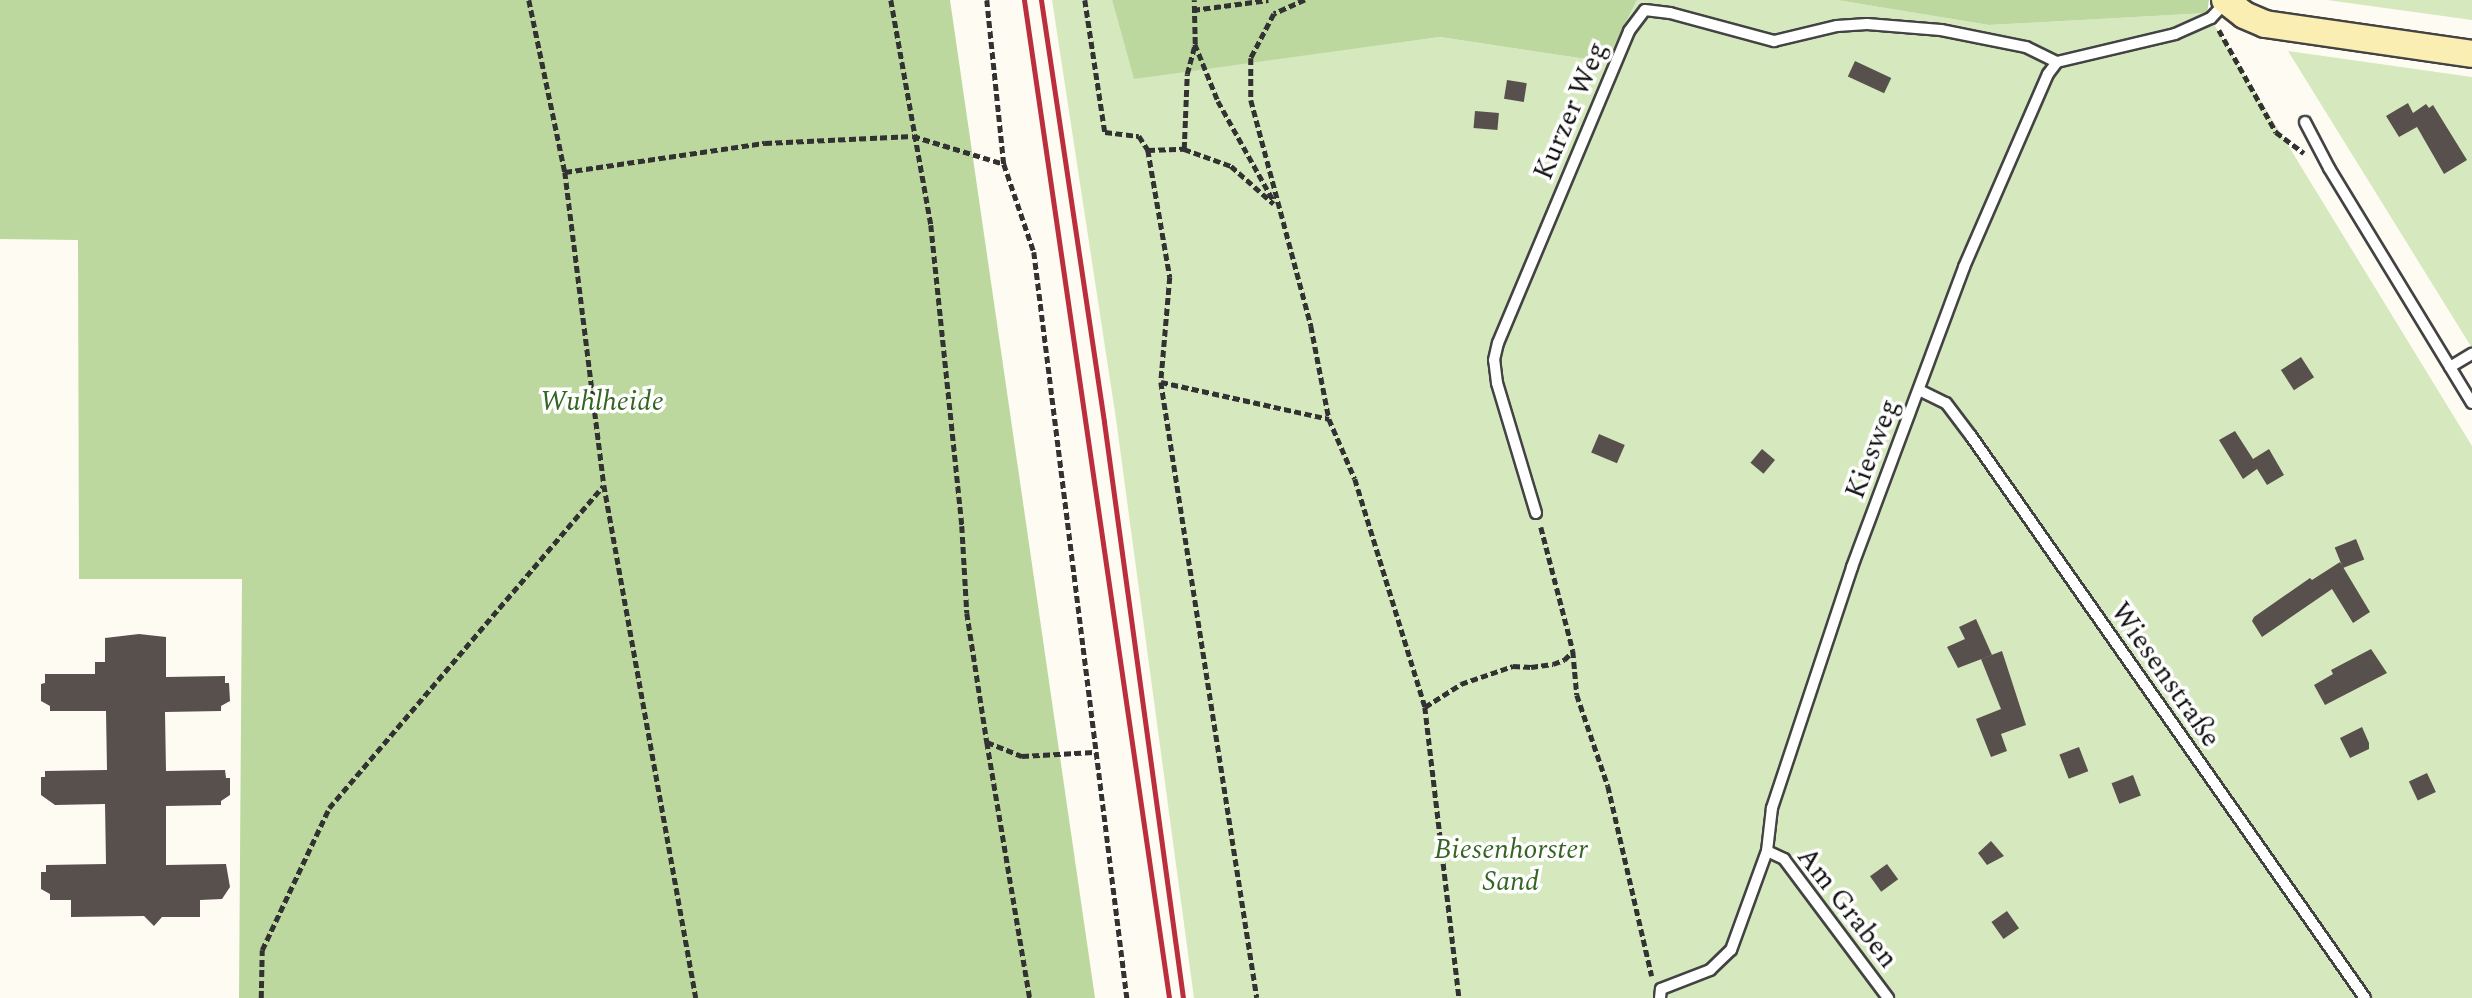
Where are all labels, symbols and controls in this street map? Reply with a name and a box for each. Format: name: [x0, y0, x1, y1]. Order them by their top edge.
street label: Kurzer Weg: [1527, 37, 1615, 185]
park label: Wuhlheide: [540, 385, 664, 419]
street label: Kiesweg: [1839, 394, 1907, 504]
street label: Wiesenstraße: [2103, 596, 2227, 754]
park label: Biesenhorster Sand: [1434, 833, 1588, 899]
street label: Am Graben: [1789, 841, 1905, 975]

